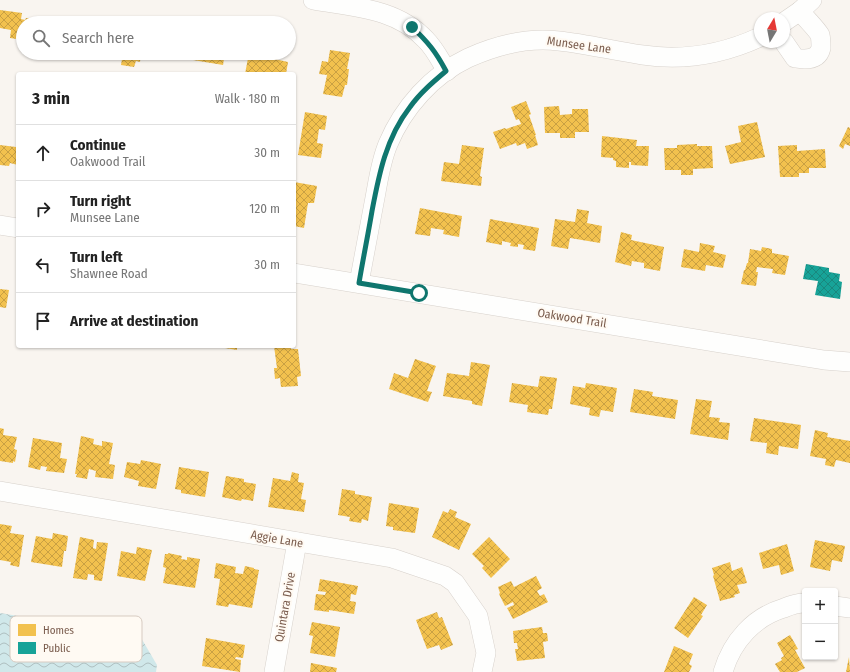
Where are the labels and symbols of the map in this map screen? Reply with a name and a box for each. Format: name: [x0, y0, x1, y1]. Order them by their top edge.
north arrow: [754, 12, 790, 48]
route end: [403, 18, 421, 36]
street label: Munsee Lane: [546, 34, 612, 56]
route start: [410, 284, 428, 302]
street label: Oakwood Trail: [536, 306, 608, 330]
street label: Aggie Lane: [250, 528, 304, 550]
street label: Quintara Drive: [272, 571, 298, 643]
legend: [10, 616, 142, 662]
text: Homes: [43, 624, 74, 637]
text: Public: [43, 642, 71, 655]

